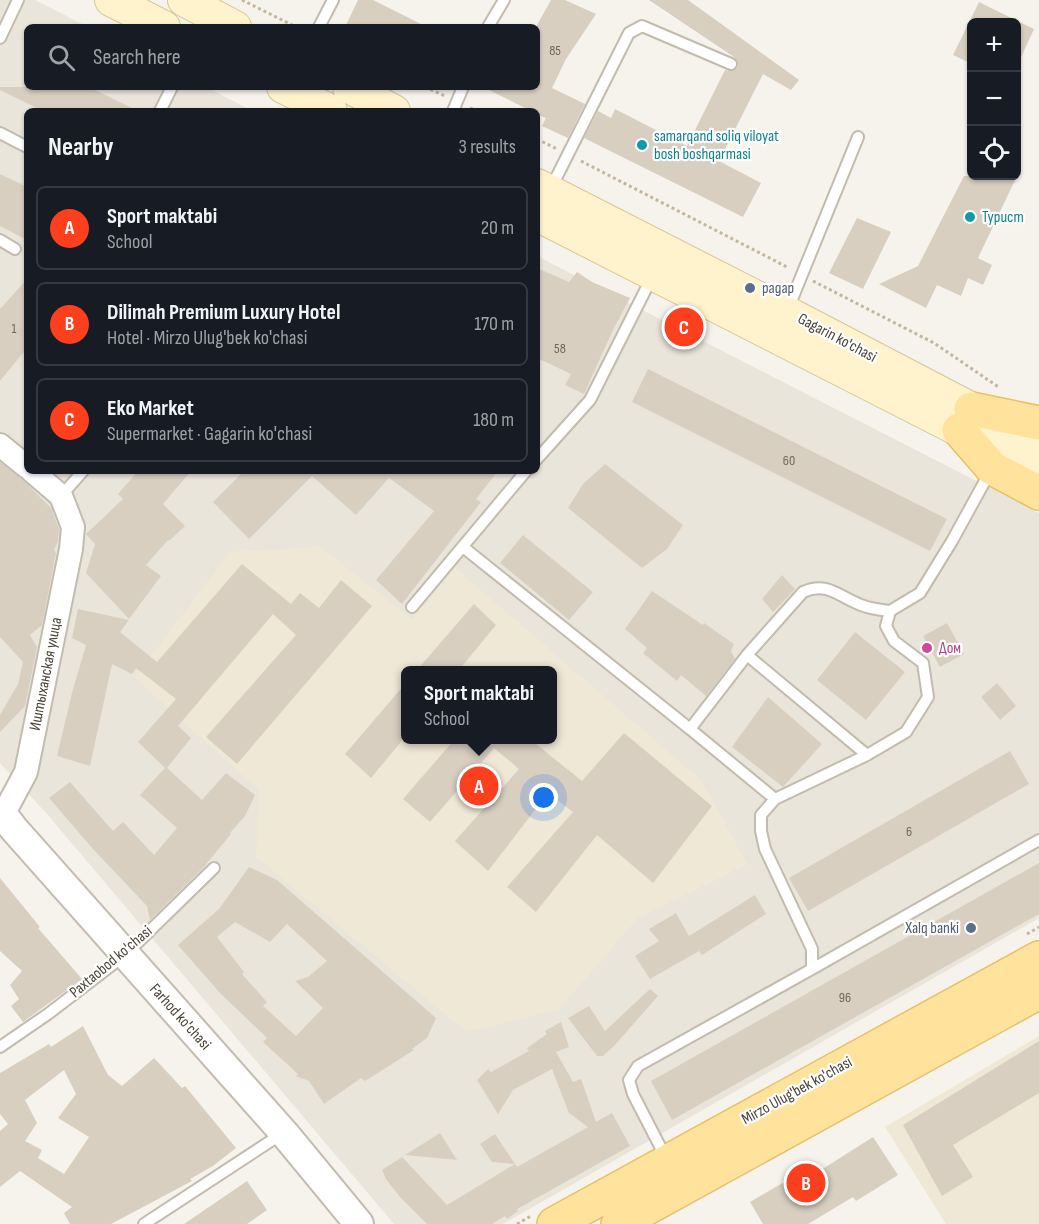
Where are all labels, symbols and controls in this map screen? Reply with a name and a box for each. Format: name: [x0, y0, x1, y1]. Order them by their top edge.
map controls: [967, 18, 1021, 180]
button: +: [967, 18, 1021, 72]
search box: [24, 24, 540, 90]
icon: search: [45, 41, 78, 74]
house number: 85: [549, 42, 561, 59]
text: Search here: [93, 44, 180, 71]
button: −: [967, 72, 1021, 126]
button: locate: [967, 126, 1021, 180]
place label: samarqand soliq viloyat bosh boshqarmasi: [654, 127, 779, 164]
text: Nearby: [48, 132, 114, 163]
text: 3 results: [459, 135, 516, 159]
marker: samarqand soliq viloyat bosh boshqarmasi: [635, 138, 649, 152]
text: Sport maktabi: [107, 203, 217, 230]
place label: Турист: [982, 208, 1024, 227]
marker: Турист: [963, 210, 977, 224]
text: A: [65, 216, 74, 240]
text: 20 m: [481, 216, 514, 240]
text: School: [107, 230, 152, 254]
place label: радар: [762, 279, 794, 298]
marker: радар: [743, 281, 757, 295]
text: Dilimah Premium Luxury Hotel: [107, 299, 340, 326]
pin: C: [664, 304, 704, 350]
street label: Gagarin ko'chasi: [794, 309, 880, 367]
text: B: [65, 312, 74, 336]
text: 170 m: [474, 312, 514, 336]
house number: 1: [12, 320, 17, 337]
text: Hotel · Mirzo Ulug'bek ko'chasi: [107, 326, 307, 350]
house number: 58: [554, 340, 566, 357]
text: Eko Market: [107, 395, 194, 422]
text: C: [64, 408, 75, 432]
text: 180 m: [473, 408, 514, 432]
text: Supermarket · Gagarin ko'chasi: [107, 422, 312, 446]
house number: 60: [783, 452, 795, 469]
street label: Иштыханская улица: [26, 616, 66, 732]
place label: Дом: [939, 639, 961, 658]
marker: Дом: [920, 641, 934, 655]
popup: [401, 666, 557, 744]
text: Sport maktabi: [424, 680, 534, 707]
text: School: [424, 707, 469, 731]
pin: A: [460, 764, 498, 808]
your location: [529, 783, 558, 812]
house number: 6: [906, 823, 912, 840]
place label: Xalq banki: [904, 919, 959, 938]
marker: Xalq banki: [964, 921, 978, 935]
street label: Paxtaobod ko'chasi: [66, 922, 156, 1002]
street label: Farhod ko'chasi: [145, 980, 215, 1054]
house number: 96: [839, 989, 851, 1006]
street label: Mirzo Ulug'bek ko'chasi: [739, 1053, 855, 1129]
pin: B: [786, 1160, 826, 1206]

